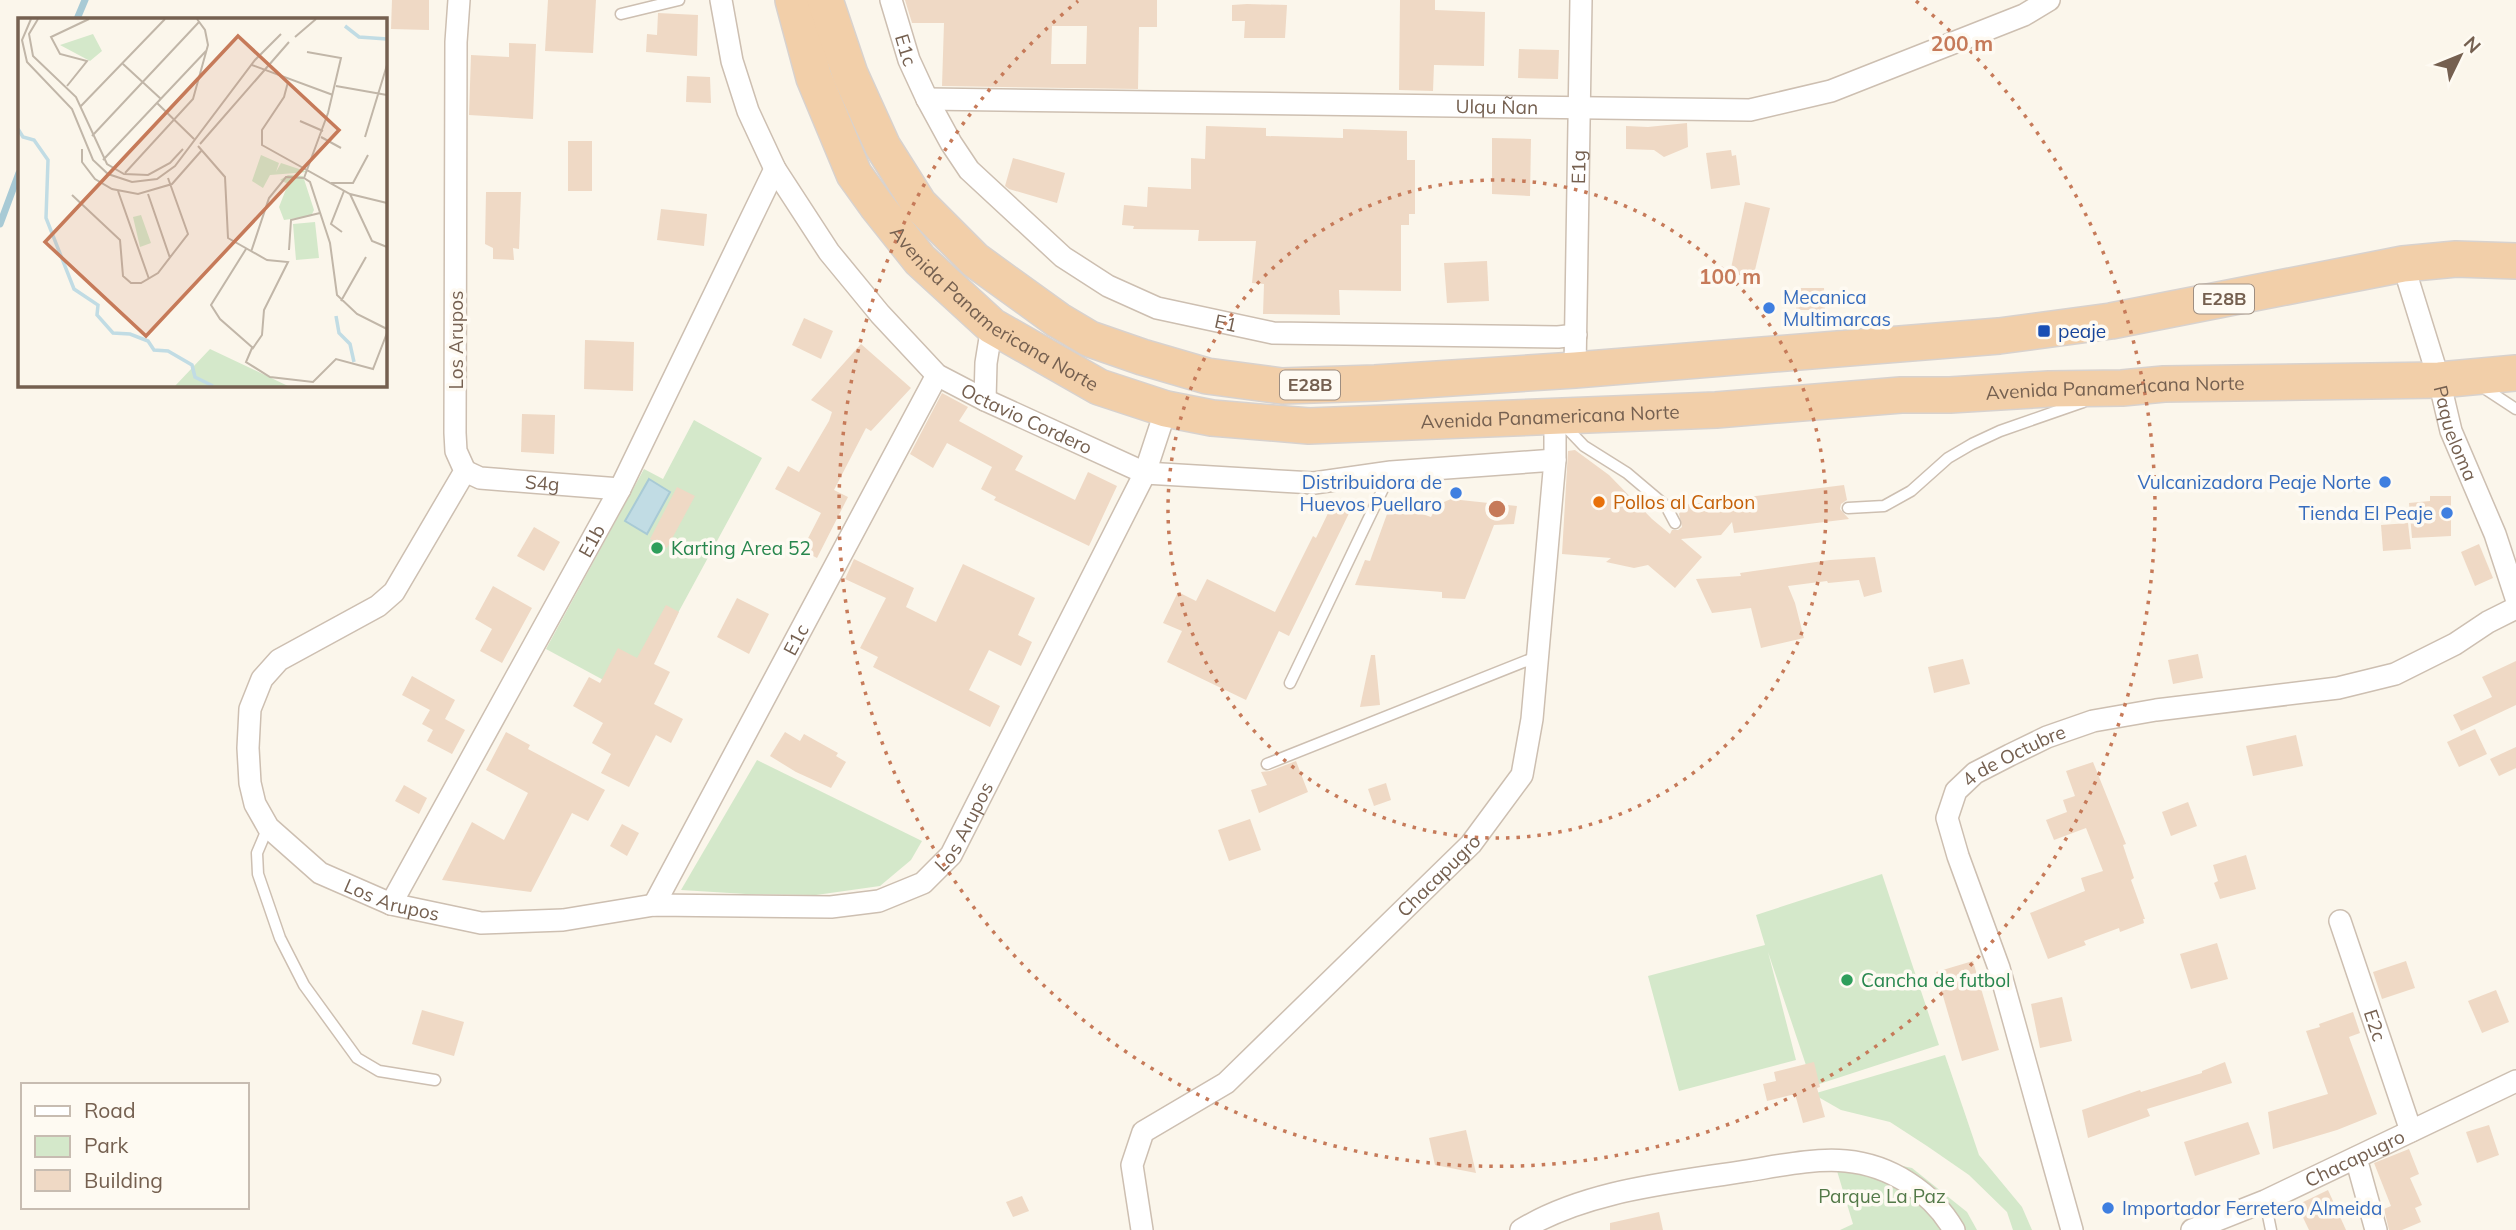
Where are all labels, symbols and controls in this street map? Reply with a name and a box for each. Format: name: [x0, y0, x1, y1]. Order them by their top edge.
inset map: [18, 18, 387, 387]
north arrow: [2425, 21, 2495, 91]
text: 200 m: [1931, 30, 1993, 56]
street label: E1c: [890, 31, 922, 70]
text: N: [2459, 31, 2486, 58]
street label: Ulqu Ñan: [1456, 94, 1538, 119]
street label: E1g: [1566, 150, 1591, 184]
street label: Avenida Panamericana Norte: [885, 221, 1103, 396]
text: 100 m: [1699, 263, 1761, 289]
road number: E28B: [2194, 284, 2254, 314]
place label: Mecanica Multimarcas: [1783, 285, 1891, 331]
street label: Los Arupos: [444, 291, 468, 390]
marker: Mecanica Multimarcas: [1761, 300, 1777, 316]
street label: E1: [1212, 309, 1239, 337]
place label: peaje: [2058, 319, 2106, 343]
marker: peaje: [2036, 323, 2052, 339]
road number: E28B: [1280, 370, 1340, 400]
street label: Avenida Panamericana Norte: [1985, 371, 2245, 405]
street label: Octavio Cordero: [957, 378, 1096, 459]
street label: Paqueloma: [2429, 383, 2483, 484]
street label: Avenida Panamericana Norte: [1420, 399, 1680, 434]
street label: S4g: [524, 470, 561, 496]
place label: Distribuidora de Huevos Puellaro: [1299, 470, 1442, 516]
place label: Vulcanizadora Peaje Norte: [2137, 470, 2371, 494]
marker: Vulcanizadora Peaje Norte: [2377, 474, 2393, 490]
marker: Distribuidora de Huevos Puellaro: [1448, 485, 1464, 501]
place label: Pollos al Carbon: [1613, 490, 1755, 514]
marker: Pollos al Carbon: [1591, 494, 1607, 510]
centre of rings: [1485, 497, 1509, 521]
place label: Tienda El Peaje: [2299, 501, 2433, 525]
marker: Tienda El Peaje: [2439, 505, 2455, 521]
street label: E1b: [573, 520, 610, 561]
place label: Karting Area 52: [671, 536, 811, 560]
marker: Karting Area 52: [649, 540, 665, 556]
street label: E1c: [778, 620, 814, 659]
street label: 4 de Octubre: [1957, 720, 2069, 791]
street label: Los Arupos: [929, 778, 998, 877]
street label: Chacapugro: [1392, 830, 1486, 922]
street label: Los Arupos: [341, 873, 442, 926]
place label: Cancha de futbol: [1861, 968, 2011, 992]
marker: Cancha de futbol: [1839, 972, 1855, 988]
street label: E2c: [2359, 1006, 2392, 1044]
legend: [21, 1083, 248, 1209]
text: Road: [84, 1097, 135, 1123]
street label: Chacapugro: [2301, 1124, 2409, 1192]
text: Park: [84, 1132, 128, 1158]
text: Building: [84, 1167, 163, 1193]
park label: Parque La Paz: [1818, 1184, 1946, 1208]
place label: Importador Ferretero Almeida: [2122, 1196, 2382, 1220]
marker: Importador Ferretero Almeida: [2100, 1200, 2116, 1216]

